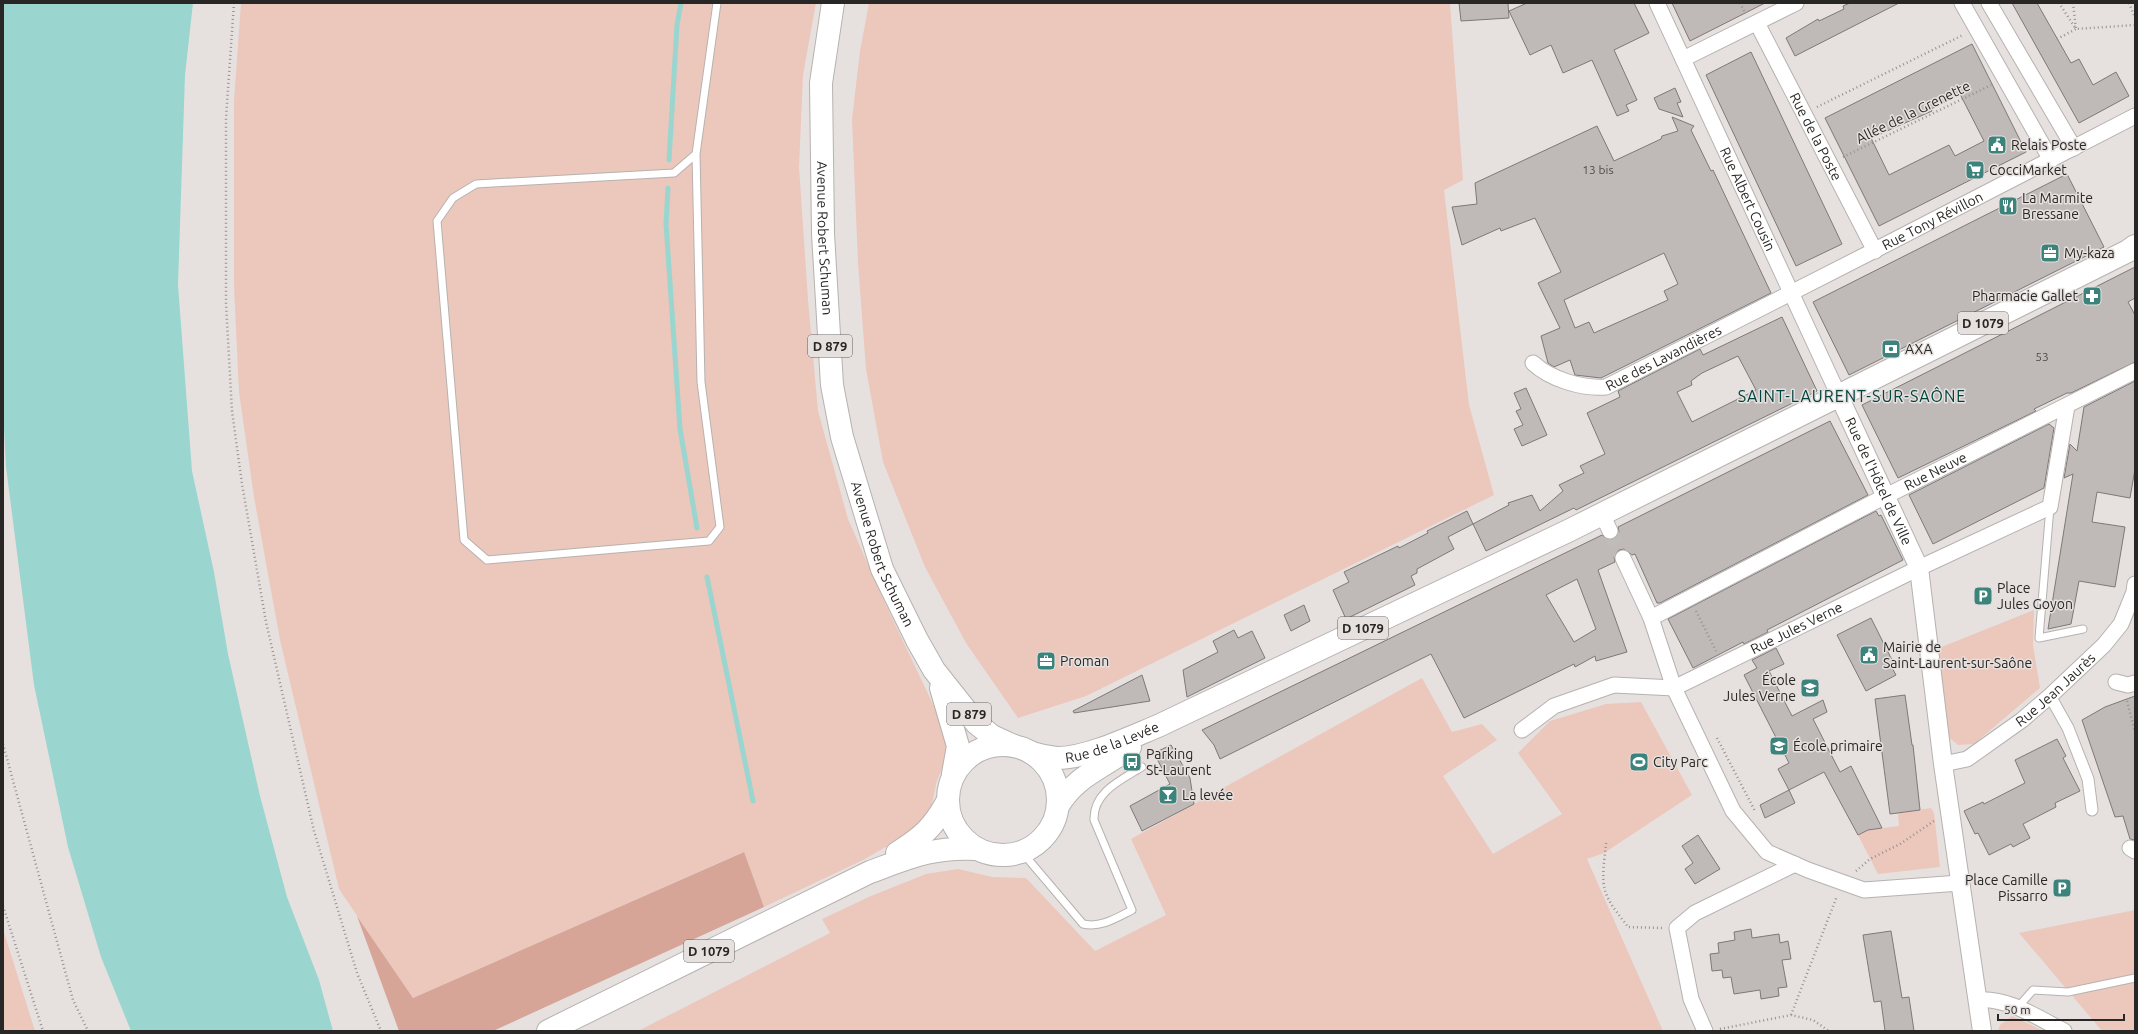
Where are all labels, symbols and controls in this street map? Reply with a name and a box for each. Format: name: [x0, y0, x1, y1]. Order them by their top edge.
street label: Allée de la Grenette: [1853, 77, 1973, 147]
street label: Rue de la Poste: [1787, 90, 1845, 183]
public building icon: Relais Poste: [1986, 134, 2008, 156]
place label: Relais Poste: [2011, 137, 2087, 153]
street label: Rue Albert Cousin: [1717, 144, 1779, 254]
supermarket icon: CocciMarket: [1964, 159, 1986, 181]
street label: Avenue Robert Schuman: [814, 161, 836, 316]
place label: CocciMarket: [1989, 162, 2067, 178]
house number: 13 bis: [1582, 163, 1614, 176]
street label: Rue Tony Révillon: [1879, 188, 1985, 253]
place label: La Marmite Bressane: [2022, 190, 2093, 222]
restaurant icon: La Marmite Bressane: [1997, 195, 2019, 217]
office icon: My-kaza: [2039, 242, 2061, 264]
place label: My-kaza: [2064, 245, 2115, 261]
pharmacy icon: Pharmacie Gallet: [2081, 285, 2103, 307]
place label: Pharmacie Gallet: [1972, 288, 2078, 304]
road number: D 1079: [1958, 312, 2008, 334]
street label: Rue des Lavandières: [1603, 322, 1724, 394]
road number: D 879: [808, 335, 852, 357]
bank icon: AXA: [1880, 338, 1902, 360]
place label: AXA: [1905, 341, 1933, 357]
house number: 53: [2035, 350, 2049, 363]
district label: SAINT-LAURENT-SUR-SAÔNE: [1738, 386, 1966, 405]
street label: Rue de l'Hôtel de Ville: [1842, 415, 1915, 548]
street label: Rue Neuve: [1901, 449, 1969, 494]
street label: Avenue Robert Schuman: [848, 479, 917, 629]
place label: Place Jules Goyon: [1997, 580, 2073, 612]
parking icon: Place Jules Goyon: [1972, 585, 1994, 607]
street label: Rue Jules Verne: [1748, 599, 1845, 657]
road number: D 1079: [1338, 617, 1388, 639]
place label: Mairie de Saint-Laurent-sur-Saône: [1883, 639, 2032, 671]
public building icon: Mairie de Saint-Laurent-sur-Saône: [1858, 644, 1880, 666]
office icon: Proman: [1035, 650, 1057, 672]
street label: Rue Jean Jaurès: [2013, 650, 2098, 730]
place label: Proman: [1060, 653, 1109, 669]
place label: École Jules Verne: [1723, 671, 1796, 704]
school or university icon: École Jules Verne: [1799, 677, 1821, 699]
road number: D 879: [947, 703, 991, 725]
street label: Rue de la Levée: [1064, 719, 1161, 766]
school or university icon: École primaire: [1768, 735, 1790, 757]
place label: École primaire: [1793, 737, 1883, 754]
place label: Parking St-Laurent: [1146, 746, 1212, 778]
bus stop icon: Parking St-Laurent: [1121, 751, 1143, 773]
sports icon: City Parc: [1628, 751, 1650, 773]
place label: City Parc: [1653, 754, 1708, 770]
bar icon: La levée: [1157, 784, 1179, 806]
place label: La levée: [1182, 787, 1233, 803]
place label: Place Camille Pissarro: [1965, 872, 2048, 904]
parking icon: Place Camille Pissarro: [2051, 877, 2073, 899]
road number: D 1079: [684, 940, 734, 962]
scale bar: [1998, 996, 2124, 1022]
text: 50 m: [2004, 1003, 2031, 1016]

